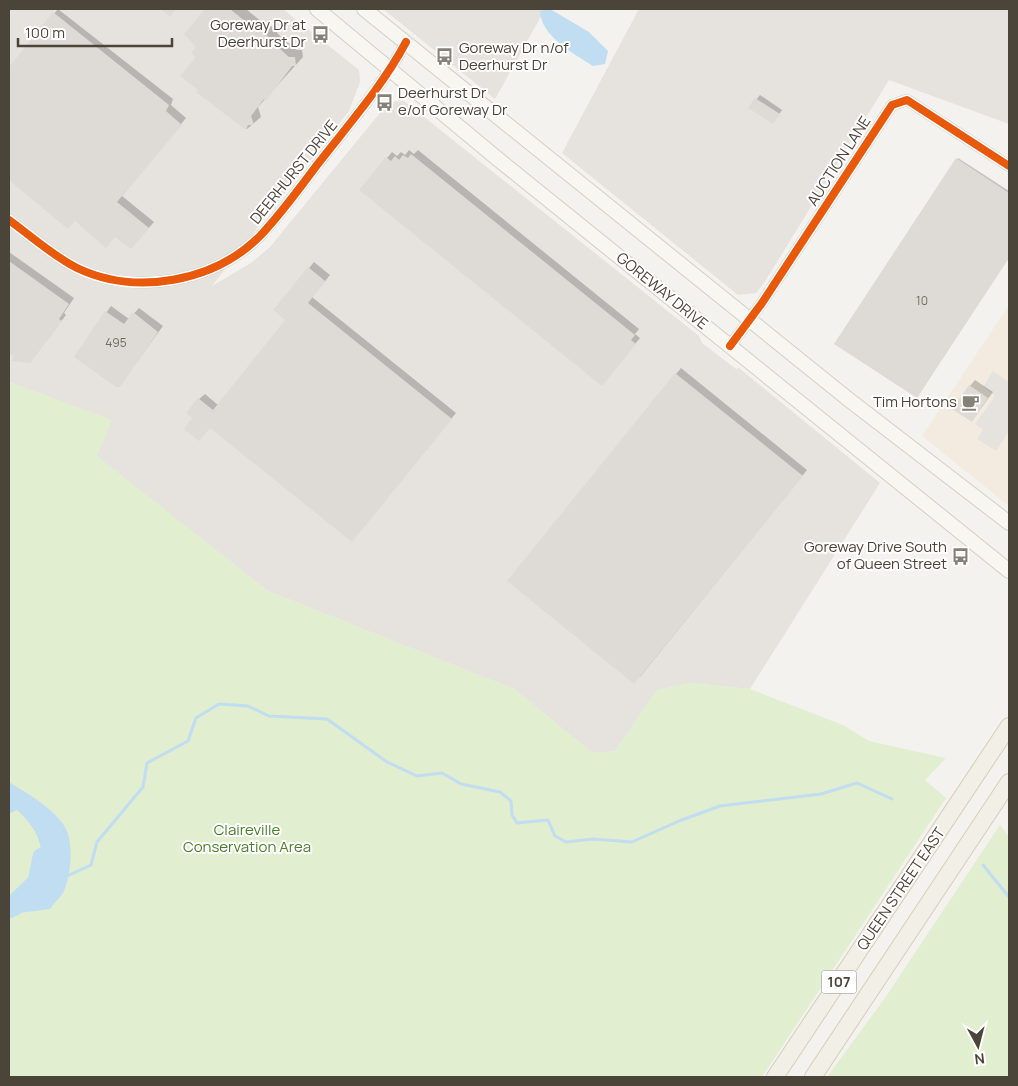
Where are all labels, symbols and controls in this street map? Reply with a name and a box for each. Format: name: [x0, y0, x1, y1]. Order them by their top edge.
place label: Goreway Dr at Deerhurst Dr: [210, 14, 307, 52]
scale bar: [18, 15, 171, 47]
text: 100 m: [25, 22, 65, 43]
bus stop icon: Goreway Dr at Deerhurst Dr: [310, 24, 330, 44]
place label: Goreway Dr n/of Deerhurst Dr: [459, 37, 569, 75]
bus stop icon: Goreway Dr n/of Deerhurst Dr: [435, 47, 455, 67]
place label: Deerhurst Dr e/of Goreway Dr: [398, 82, 508, 120]
bus stop icon: Deerhurst Dr e/of Goreway Dr: [374, 92, 394, 112]
street label: AUCTION LANE: [802, 112, 875, 210]
street label: DEERHURST DRIVE: [245, 115, 342, 228]
street label: GOREWAY DRIVE: [612, 247, 713, 334]
house number: 10: [916, 292, 928, 309]
house number: 495: [105, 334, 127, 351]
place label: Tim Hortons: [873, 391, 957, 412]
cafe icon: Tim Hortons: [961, 392, 981, 412]
place label: Goreway Drive South of Queen Street: [804, 536, 947, 574]
bus stop icon: Goreway Drive South of Queen Street: [951, 546, 971, 566]
park label: Claireville Conservation Area: [183, 819, 311, 857]
street label: QUEEN STREET EAST: [852, 823, 950, 954]
road number: 107: [822, 970, 856, 994]
north arrow: [953, 1021, 1003, 1071]
text: N: [973, 1049, 986, 1069]

